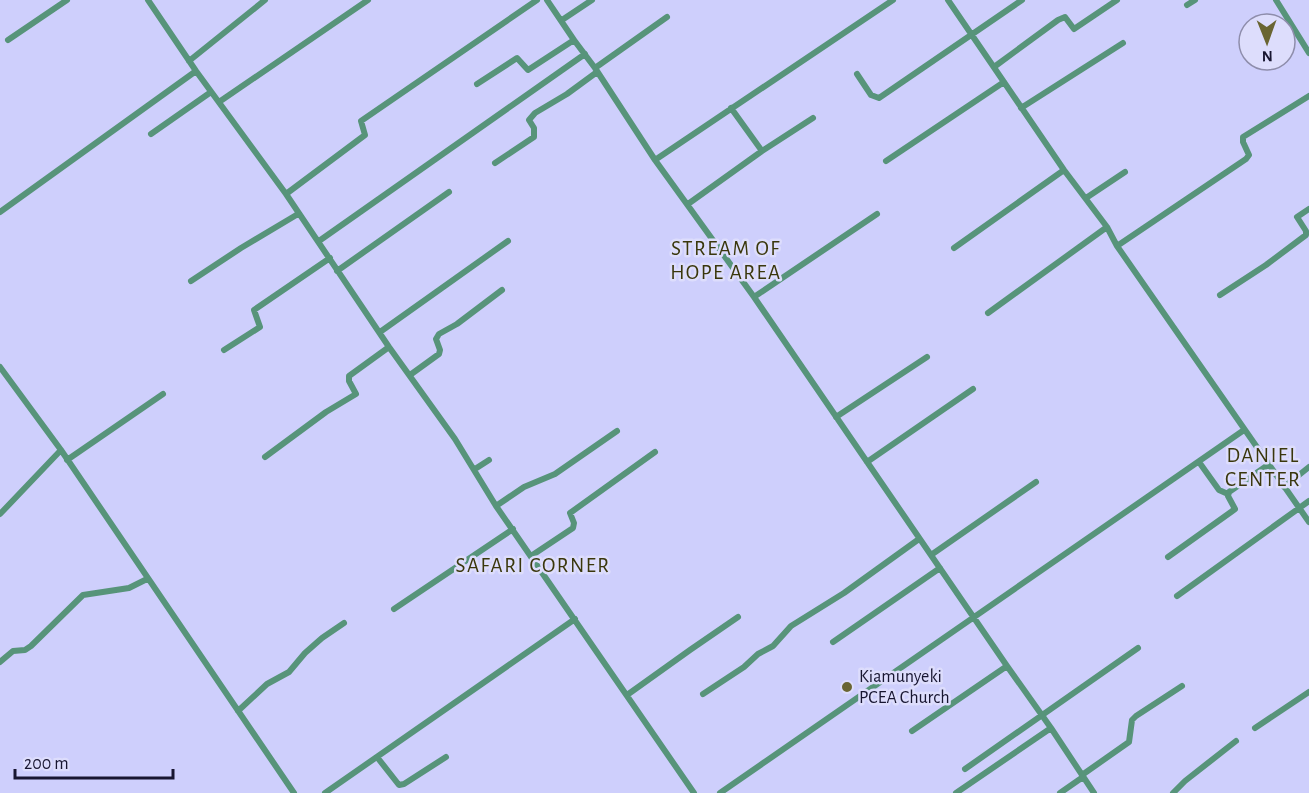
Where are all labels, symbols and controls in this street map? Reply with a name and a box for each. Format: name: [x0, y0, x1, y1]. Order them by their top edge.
north arrow: [1237, 12, 1297, 72]
text: N: [1262, 48, 1273, 64]
district label: STREAM OF HOPE AREA: [670, 238, 782, 283]
district label: DANIEL CENTER: [1225, 445, 1301, 490]
district label: SAFARI CORNER: [455, 555, 611, 576]
place label: Kiamunyeki PCEA Church: [859, 668, 950, 707]
marker: Kiamunyeki PCEA Church: [840, 680, 854, 694]
scale bar: [15, 742, 172, 780]
text: 200 m: [24, 755, 69, 773]

